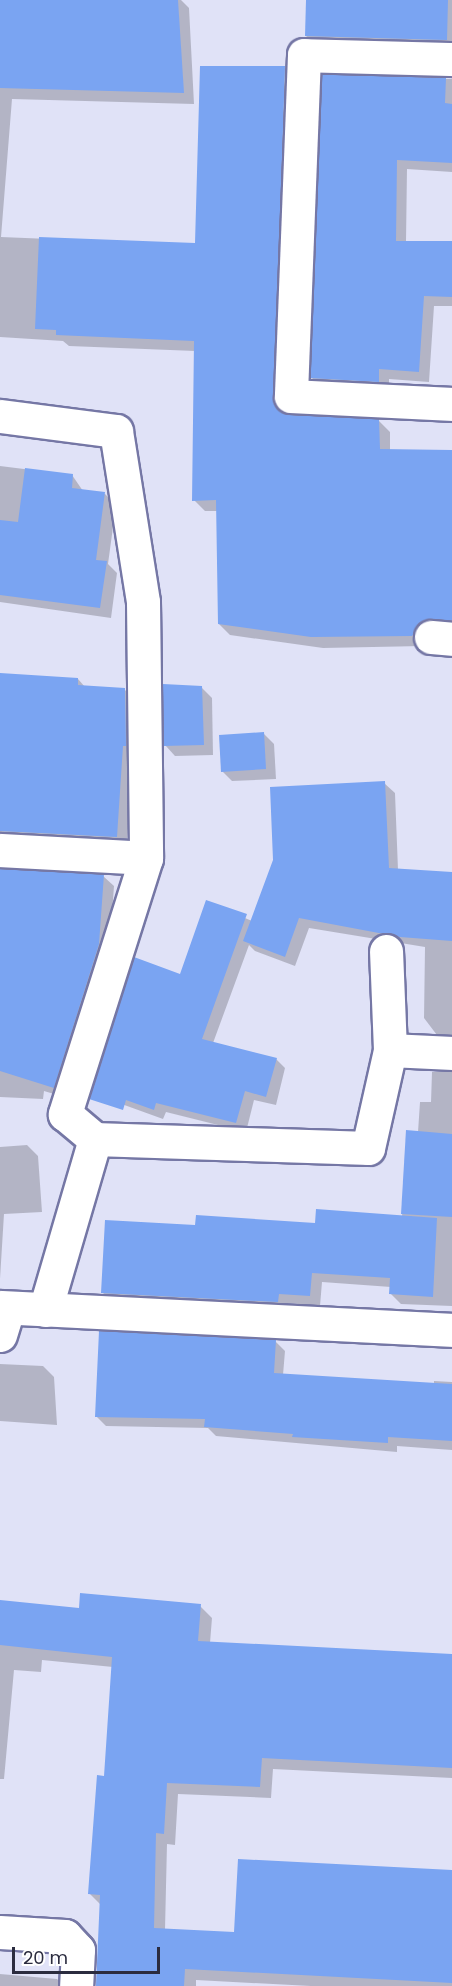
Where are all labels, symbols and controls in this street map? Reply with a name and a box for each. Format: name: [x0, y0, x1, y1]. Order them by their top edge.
scale bar: [15, 1935, 164, 1973]
text: 20 m: [23, 1945, 68, 1970]

